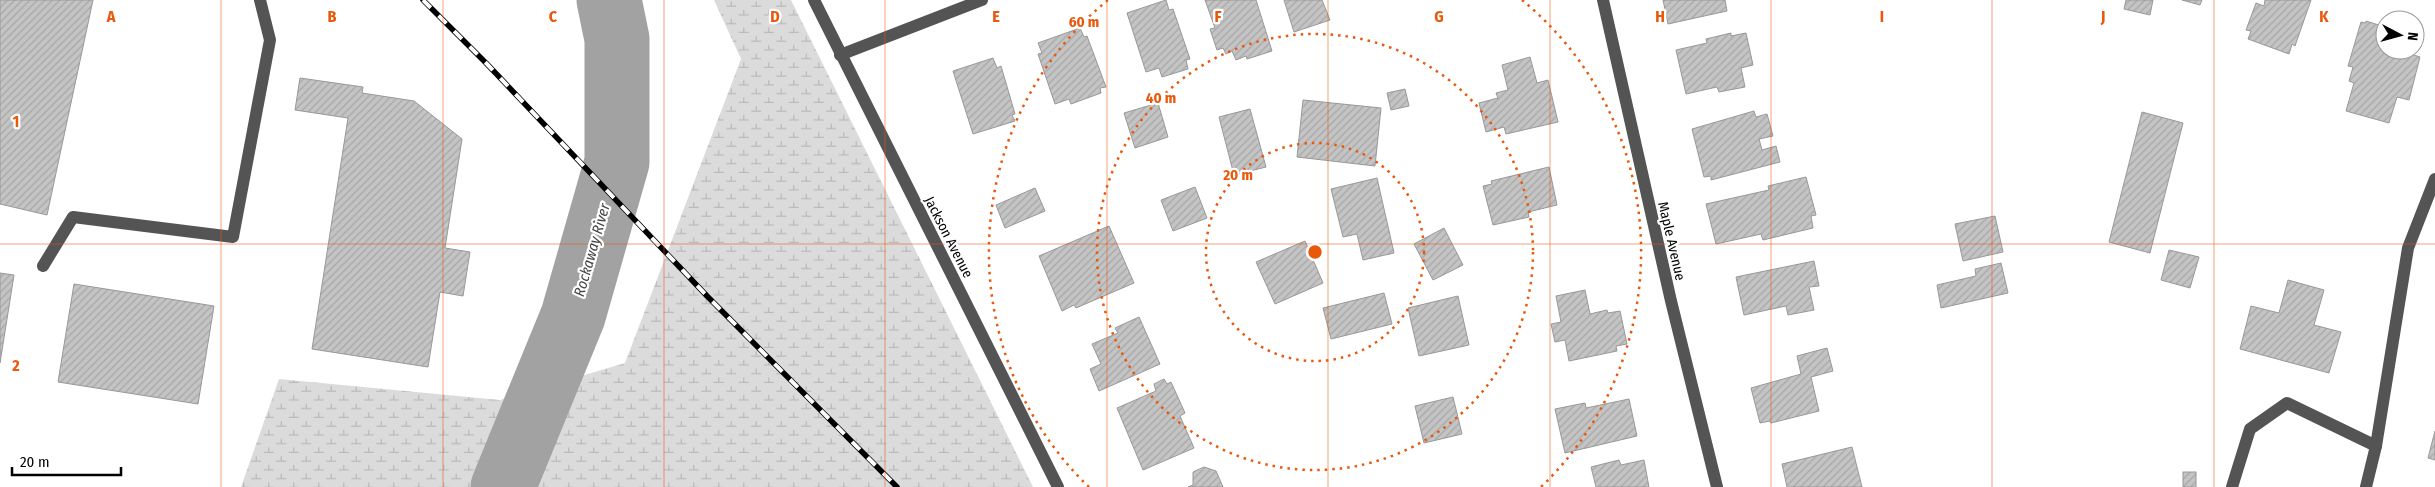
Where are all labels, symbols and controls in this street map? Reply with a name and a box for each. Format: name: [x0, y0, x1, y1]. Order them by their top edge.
text: A: [106, 7, 116, 26]
text: B: [328, 7, 337, 26]
text: C: [549, 7, 558, 26]
text: D: [770, 7, 780, 26]
text: E: [992, 7, 1000, 26]
text: F: [1214, 7, 1222, 26]
text: G: [1434, 7, 1444, 26]
text: H: [1655, 7, 1665, 26]
text: I: [1880, 7, 1884, 26]
text: J: [2100, 7, 2105, 26]
text: K: [2319, 7, 2329, 26]
north arrow: [2375, 10, 2425, 60]
text: 60 m: [1069, 13, 1099, 31]
text: N: [2404, 31, 2421, 41]
text: 40 m: [1146, 89, 1176, 107]
text: 1: [13, 112, 19, 131]
text: 20 m: [1222, 166, 1253, 184]
street label: Jackson Avenue: [921, 194, 976, 281]
street label: Maple Avenue: [1654, 200, 1689, 282]
water label: Rockaway River: [570, 201, 614, 299]
centre of rings: [1306, 243, 1324, 261]
text: 2: [11, 356, 20, 375]
scale bar: [12, 444, 121, 476]
text: 20 m: [20, 453, 50, 471]

